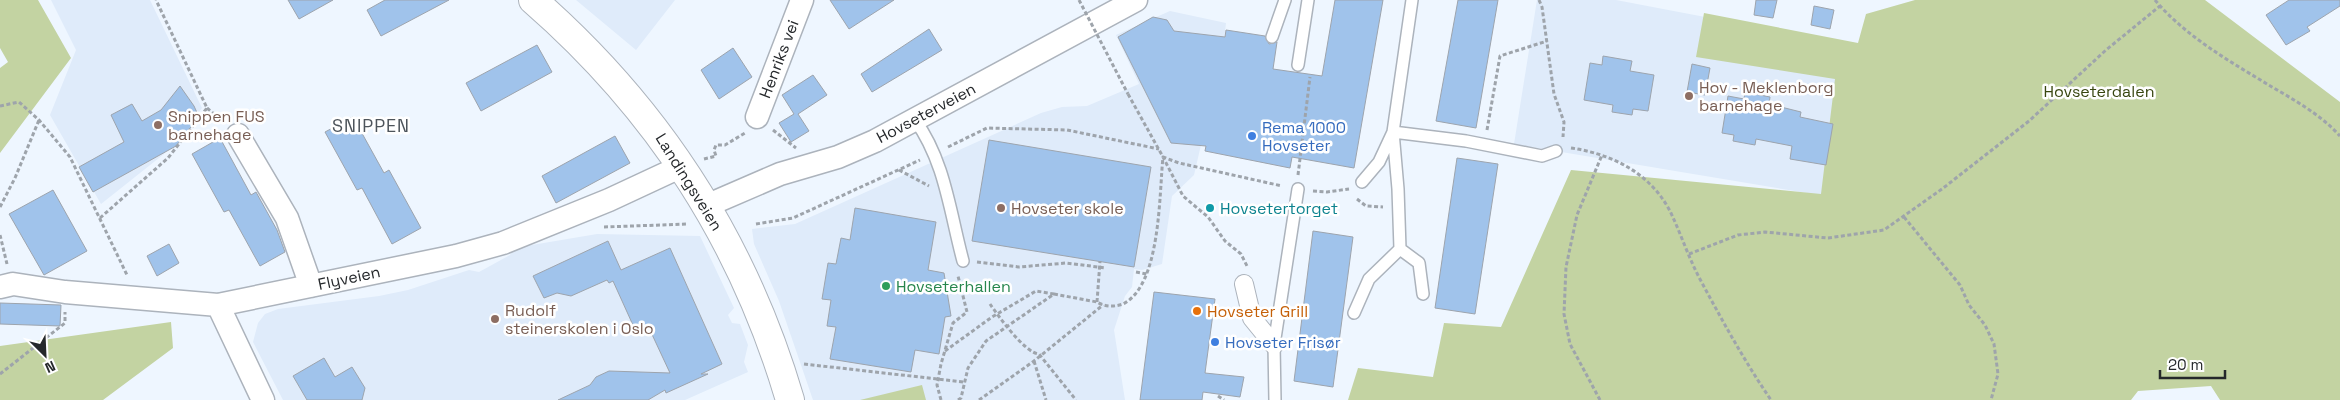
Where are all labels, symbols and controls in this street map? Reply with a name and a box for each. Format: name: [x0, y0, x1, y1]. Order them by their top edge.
street label: Henriks vei: [754, 17, 804, 101]
place label: Hov - Meklenborg barnehage: [1699, 77, 1834, 116]
street label: Hovseterveien: [873, 78, 979, 148]
park label: Hovseterdalen: [2043, 81, 2155, 102]
marker: Hov - Meklenborg barnehage: [1683, 90, 1695, 102]
place label: Snippen FUS barnehage: [168, 106, 265, 145]
district label: SNIPPEN: [332, 114, 410, 137]
place label: Rema 1000 Hovseter: [1262, 117, 1346, 156]
marker: Snippen FUS barnehage: [152, 119, 164, 131]
street label: Landingsveien: [651, 129, 727, 235]
marker: Rema 1000 Hovseter: [1246, 130, 1258, 142]
place label: Hovseter skole: [1011, 198, 1124, 219]
place label: Hovsetertorget: [1220, 198, 1338, 219]
marker: Hovseter skole: [995, 202, 1007, 214]
marker: Hovsetertorget: [1204, 202, 1216, 214]
street label: Flyveien: [316, 261, 382, 295]
place label: Hovseterhallen: [896, 276, 1011, 297]
marker: Hovseterhallen: [880, 280, 892, 292]
place label: Rudolf steinerskolen i Oslo: [505, 300, 654, 339]
place label: Hovseter Grill: [1207, 301, 1308, 322]
marker: Hovseter Grill: [1191, 305, 1203, 317]
marker: Rudolf steinerskolen i Oslo: [489, 313, 501, 325]
north arrow: [20, 330, 70, 380]
place label: Hovseter Frisør: [1225, 332, 1341, 353]
marker: Hovseter Frisør: [1209, 336, 1221, 348]
scale bar: [2160, 348, 2225, 380]
text: 20 m: [2168, 355, 2203, 374]
text: N: [42, 357, 58, 377]

